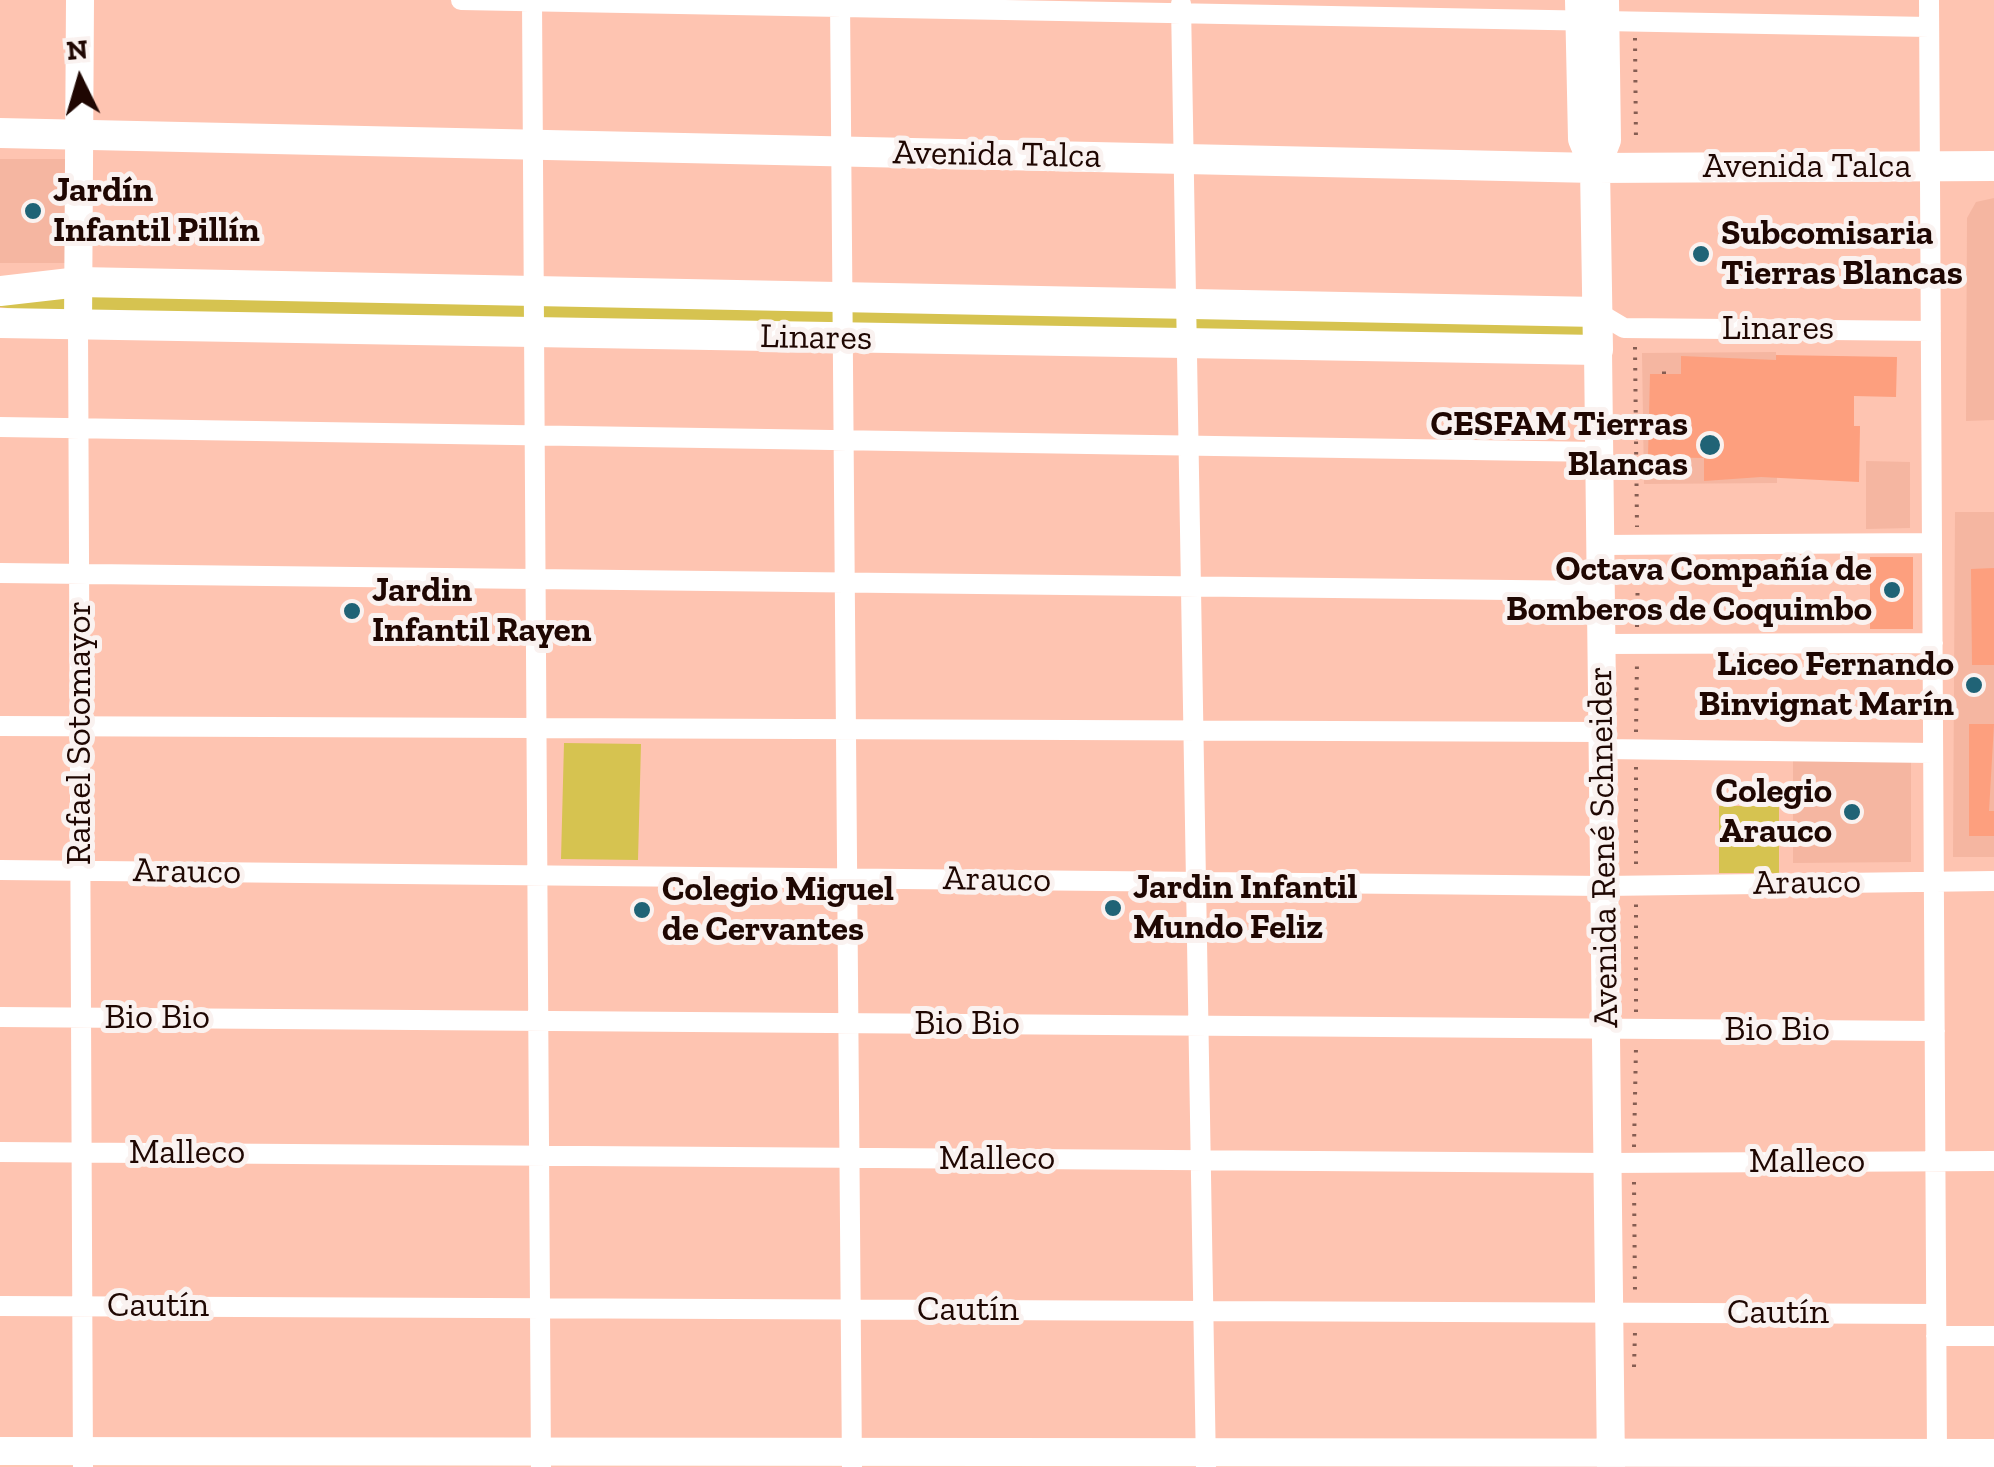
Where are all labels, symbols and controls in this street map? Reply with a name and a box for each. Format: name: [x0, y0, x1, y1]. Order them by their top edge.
north arrow: [30, 30, 130, 130]
text: N: [65, 32, 89, 67]
street label: Avenida Talca: [892, 132, 1102, 178]
street label: Avenida Talca: [1703, 146, 1911, 188]
place label: Jardín Infantil Pillín: [53, 170, 260, 252]
marker: Jardín Infantil Pillín: [22, 200, 44, 222]
place label: Subcomisaria Tierras Blancas: [1721, 213, 1963, 295]
marker: Subcomisaria Tierras Blancas: [1690, 243, 1712, 265]
street label: Linares: [1722, 308, 1834, 350]
street label: Linares: [759, 316, 873, 360]
place label: CESFAM Tierras Blancas: [1430, 404, 1688, 486]
marker: CESFAM Tierras Blancas: [1697, 432, 1723, 458]
place label: Octava Compañía de Bomberos de Coquimbo: [1506, 549, 1872, 631]
place label: Jardin Infantil Rayen: [372, 570, 591, 652]
marker: Octava Compañía de Bomberos de Coquimbo: [1881, 579, 1903, 601]
marker: Jardin Infantil Rayen: [341, 600, 363, 622]
street label: Rafael Sotomayor: [59, 601, 101, 865]
place label: Liceo Fernando Binvignat Marín: [1698, 644, 1954, 726]
street label: Avenida René Schneider: [1580, 666, 1628, 1028]
marker: Liceo Fernando Binvignat Marín: [1963, 674, 1985, 696]
place label: Colegio Arauco: [1716, 771, 1832, 853]
marker: Colegio Arauco: [1841, 801, 1863, 823]
street label: Arauco: [133, 850, 241, 894]
street label: Arauco: [943, 858, 1051, 902]
street label: Arauco: [1753, 861, 1861, 905]
place label: Jardin Infantil Mundo Feliz: [1133, 867, 1358, 949]
place label: Colegio Miguel de Cervantes: [662, 869, 894, 951]
marker: Jardin Infantil Mundo Feliz: [1102, 897, 1124, 919]
marker: Colegio Miguel de Cervantes: [631, 899, 653, 921]
street label: Bio Bio: [104, 997, 210, 1039]
street label: Bio Bio: [914, 1003, 1020, 1045]
street label: Bio Bio: [1724, 1009, 1830, 1051]
street label: Malleco: [129, 1132, 245, 1174]
street label: Malleco: [939, 1138, 1055, 1180]
street label: Malleco: [1749, 1141, 1865, 1183]
street label: Cautín: [107, 1285, 209, 1327]
street label: Cautín: [917, 1289, 1019, 1331]
street label: Cautín: [1727, 1292, 1829, 1334]

